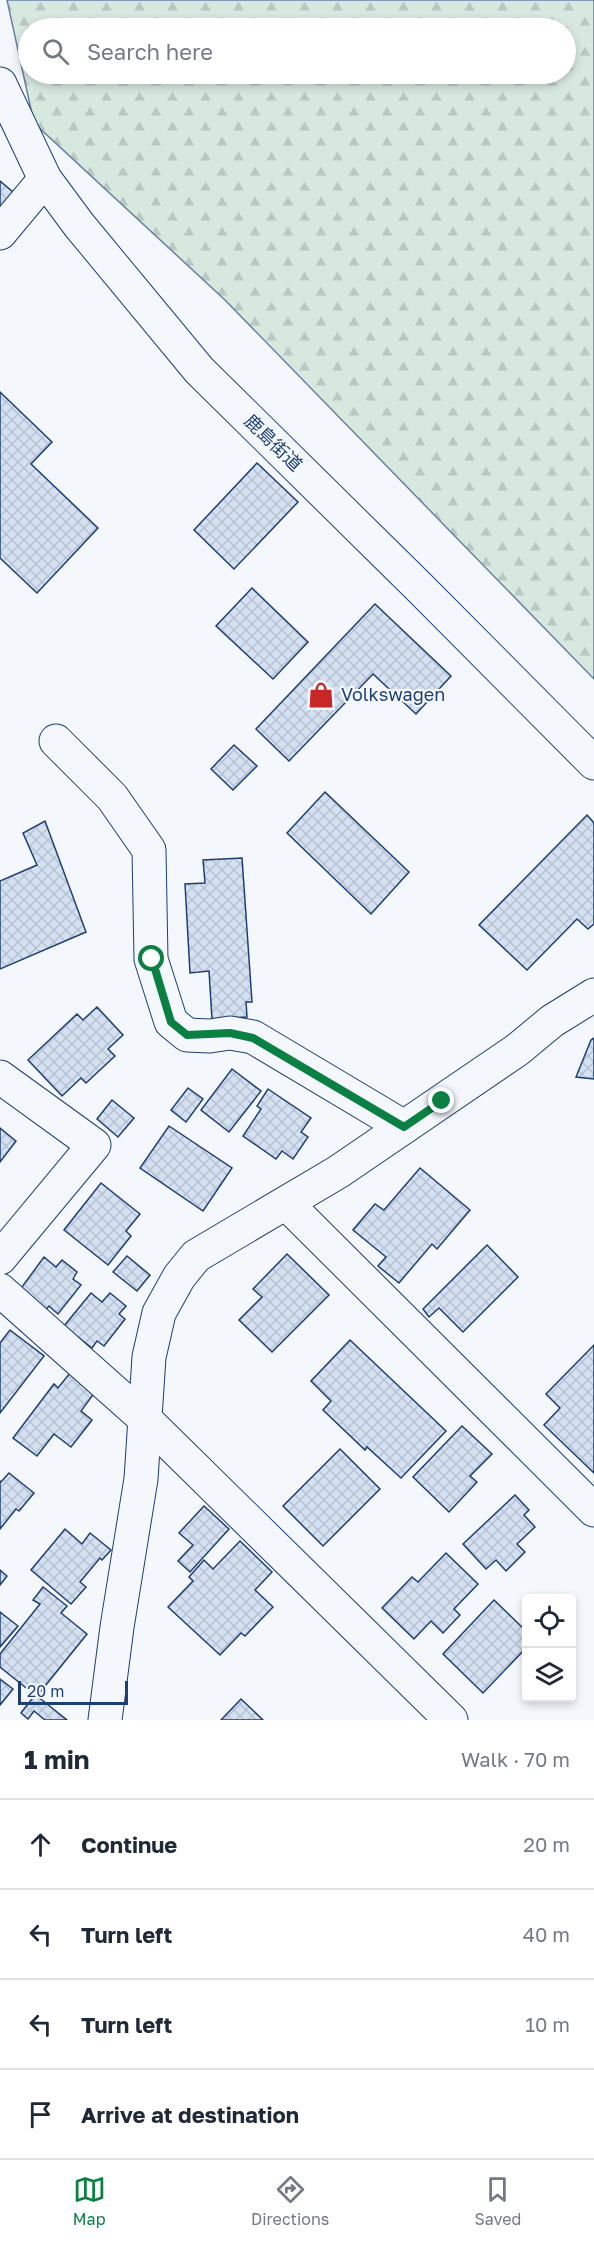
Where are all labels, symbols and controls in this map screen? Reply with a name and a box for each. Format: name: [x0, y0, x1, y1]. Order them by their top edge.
search box: [18, 18, 576, 84]
icon: search: [39, 35, 72, 68]
text: Search here: [87, 38, 213, 65]
street label: 鹿島街道: [240, 409, 307, 475]
shop icon: Volkswagen: [306, 680, 336, 710]
place label: Volkswagen: [341, 683, 445, 705]
route start: [138, 945, 164, 971]
route end: [428, 1087, 454, 1113]
map controls: [522, 1594, 576, 1702]
button: locate: [522, 1594, 576, 1648]
button: layers: [522, 1648, 576, 1702]
scale bar: [18, 1678, 128, 1706]
text: 20 m: [27, 1681, 64, 1701]
text: 1 min: [24, 1744, 90, 1775]
text: Walk · 70 m: [461, 1747, 570, 1771]
icon: ahead: [24, 1828, 57, 1861]
text: Continue: [81, 1831, 177, 1858]
text: 20 m: [523, 1832, 570, 1856]
icon: left: [24, 1918, 57, 1951]
text: Turn left: [81, 1921, 172, 1948]
text: 40 m: [523, 1922, 570, 1946]
icon: left: [24, 2008, 57, 2041]
text: Turn left: [81, 2011, 172, 2038]
text: 10 m: [525, 2012, 570, 2036]
icon: arrive: [24, 2098, 57, 2131]
text: Arrive at destination: [81, 2101, 299, 2128]
tab: Map: [73, 2173, 106, 2229]
tab: Directions: [251, 2173, 329, 2229]
tab: Saved: [475, 2173, 521, 2229]

